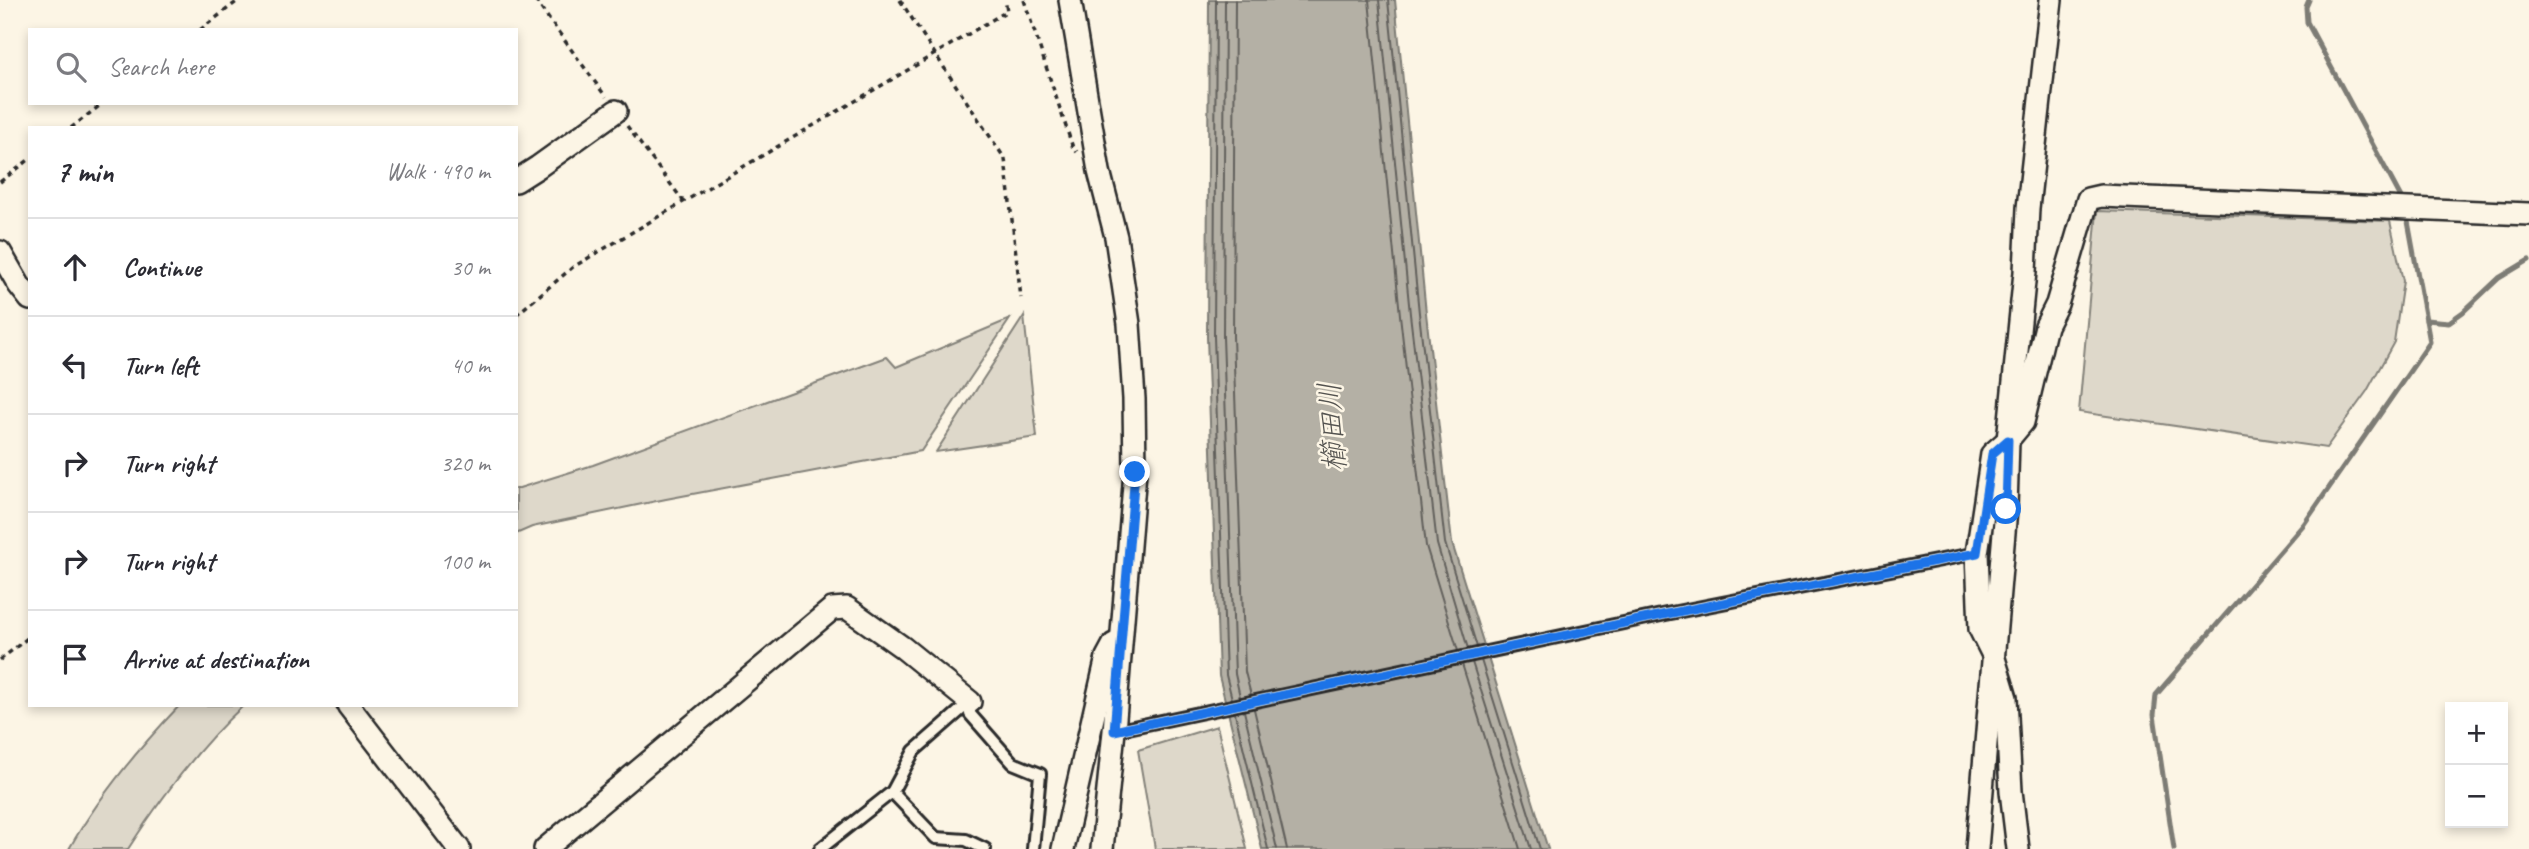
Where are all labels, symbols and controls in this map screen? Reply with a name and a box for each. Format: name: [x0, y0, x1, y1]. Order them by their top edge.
search box: [28, 28, 518, 105]
icon: search: [52, 48, 90, 86]
text: Search here: [108, 50, 214, 83]
text: 7 min: [56, 153, 113, 191]
text: Walk · 490 m: [386, 157, 490, 186]
icon: ahead: [56, 248, 94, 286]
text: Continue: [123, 251, 201, 284]
text: 30 m: [451, 253, 490, 282]
icon: left: [56, 346, 94, 384]
text: Turn left: [123, 349, 198, 382]
text: 40 m: [451, 351, 490, 380]
water label: 櫛田川: [1310, 381, 1354, 473]
icon: right: [56, 444, 94, 482]
text: Turn right: [123, 447, 214, 480]
text: 320 m: [441, 449, 490, 478]
route end: [1119, 456, 1150, 487]
route start: [1990, 493, 2021, 524]
icon: right: [56, 542, 94, 580]
text: Turn right: [123, 545, 214, 578]
text: 100 m: [441, 547, 490, 576]
icon: arrive: [56, 640, 94, 678]
text: Arrive at destination: [123, 643, 309, 676]
map controls: [2445, 702, 2508, 828]
button: +: [2445, 702, 2508, 765]
button: −: [2445, 765, 2508, 828]

